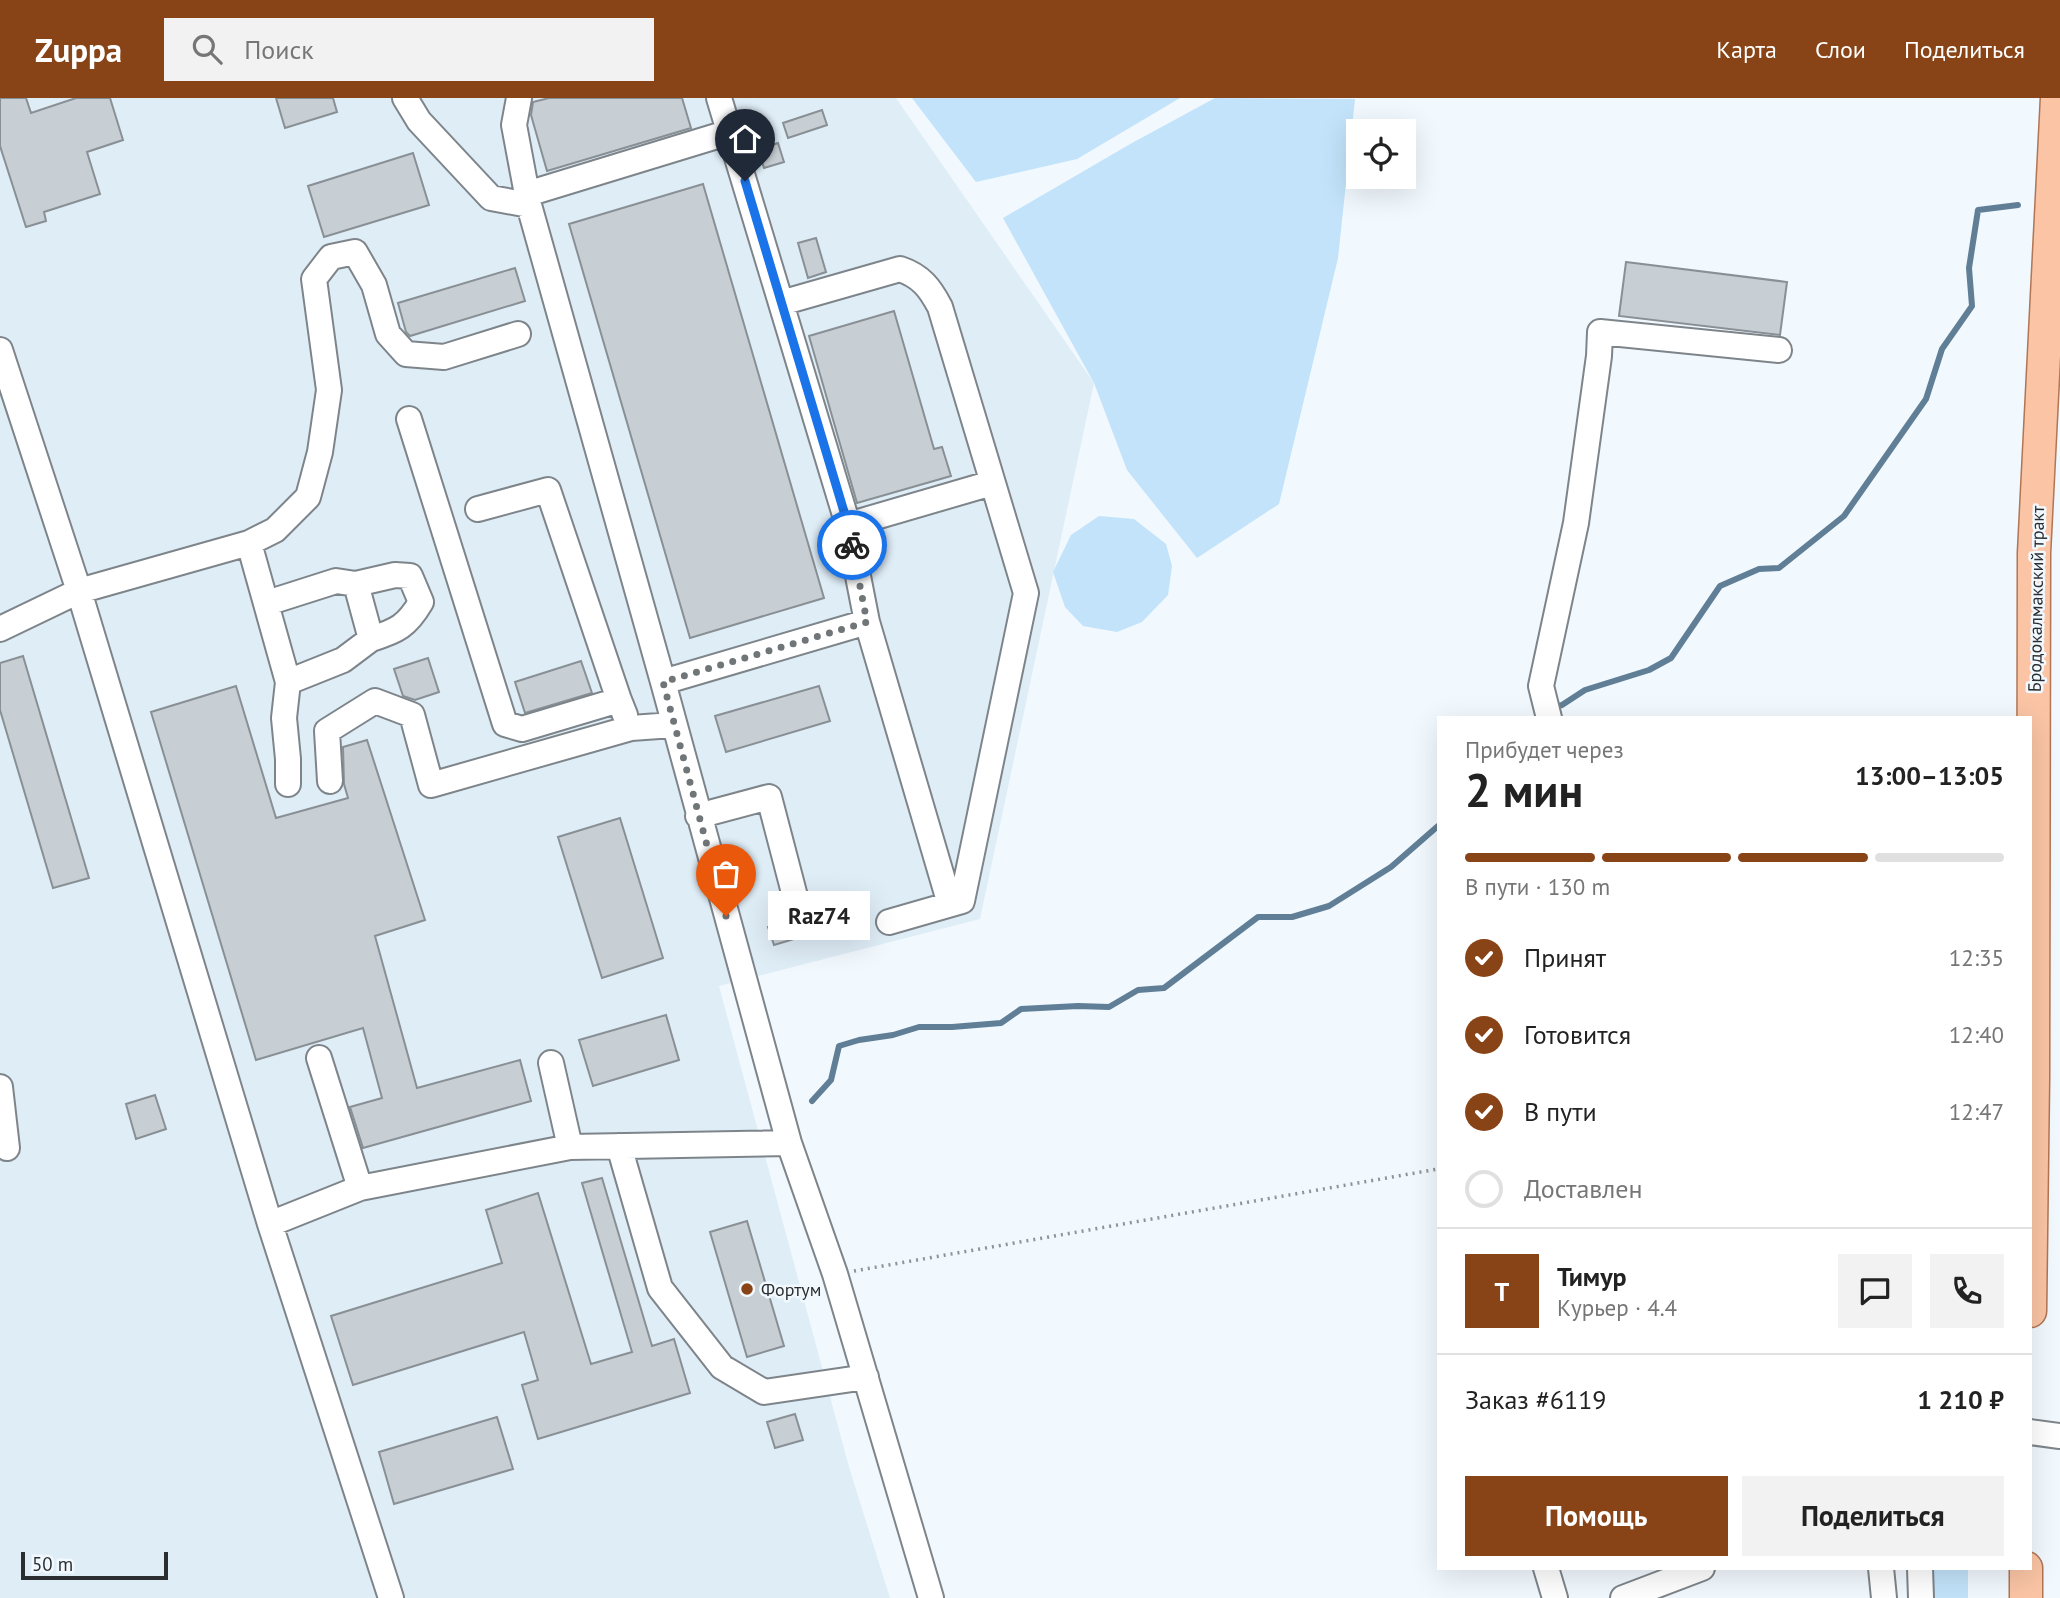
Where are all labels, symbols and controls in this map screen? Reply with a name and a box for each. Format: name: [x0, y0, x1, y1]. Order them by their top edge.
search box: [164, 18, 654, 81]
text: Zuppa: [35, 28, 122, 71]
icon: search: [188, 30, 226, 68]
text: Поиск: [244, 33, 314, 66]
text: Карта: [1716, 34, 1777, 65]
text: Слои: [1815, 34, 1866, 65]
text: Поделиться: [1904, 34, 2025, 65]
pin: [715, 109, 775, 181]
map controls: [1346, 119, 1416, 189]
button: locate: [1346, 119, 1416, 189]
icon: home: [726, 120, 764, 158]
street label: Бродокалмакский тракт: [2023, 505, 2049, 692]
courier: [817, 510, 887, 580]
icon: bike: [833, 526, 871, 564]
text: Прибудет через: [1465, 735, 1624, 764]
text: 13:00–13:05: [1855, 759, 2004, 792]
text: 2 мин: [1465, 760, 1583, 820]
pin: [696, 844, 756, 916]
icon: bag: [707, 855, 745, 893]
text: В пути · 130 m: [1465, 872, 1610, 901]
callout: Raz74: [768, 892, 870, 940]
text: Raz74: [788, 901, 850, 930]
icon: check: [1465, 939, 1503, 977]
text: Принят: [1524, 941, 1606, 974]
text: 12:35: [1949, 943, 2004, 972]
icon: check: [1465, 1016, 1503, 1054]
text: Готовится: [1524, 1018, 1631, 1051]
text: 12:40: [1949, 1020, 2004, 1049]
icon: check: [1465, 1093, 1503, 1131]
text: В пути: [1524, 1095, 1597, 1128]
text: 12:47: [1949, 1097, 2004, 1126]
text: Доставлен: [1524, 1172, 1643, 1205]
button: chat: [1838, 1254, 1912, 1328]
button: phone: [1930, 1254, 2004, 1328]
text: Тимур: [1557, 1260, 1627, 1293]
text: Т: [1495, 1275, 1509, 1308]
place label: Фортум: [761, 1278, 821, 1301]
marker: Фортум: [739, 1281, 755, 1297]
text: Курьер · 4.4: [1557, 1293, 1677, 1322]
text: Заказ #6119: [1465, 1383, 1607, 1416]
text: 1 210 ₽: [1917, 1383, 2004, 1416]
button: Помощь: [1465, 1476, 1728, 1556]
button: Поделиться: [1742, 1476, 2004, 1556]
scale bar: [21, 1549, 168, 1581]
text: 50 m: [32, 1552, 73, 1576]

